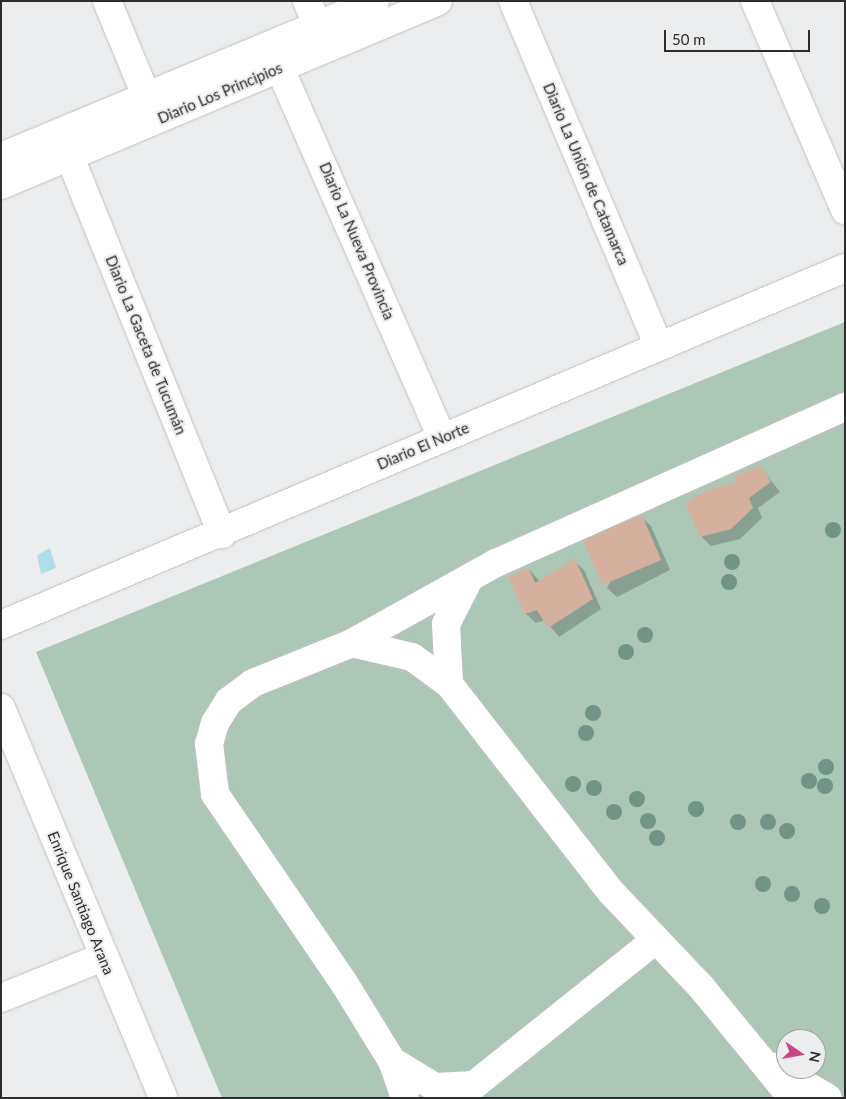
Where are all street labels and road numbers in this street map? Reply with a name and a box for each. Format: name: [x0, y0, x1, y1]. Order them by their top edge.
street label: Diario Los Principios: [155, 59, 285, 127]
street label: Diario La Unión de Catamarca: [539, 80, 633, 268]
street label: Diario La Nueva Provincia: [316, 160, 398, 322]
street label: Diario La Gaceta de Tucumán: [102, 253, 190, 437]
street label: Diario El Norte: [374, 419, 472, 473]
street label: Enrique Santiago Arana: [44, 828, 118, 978]

